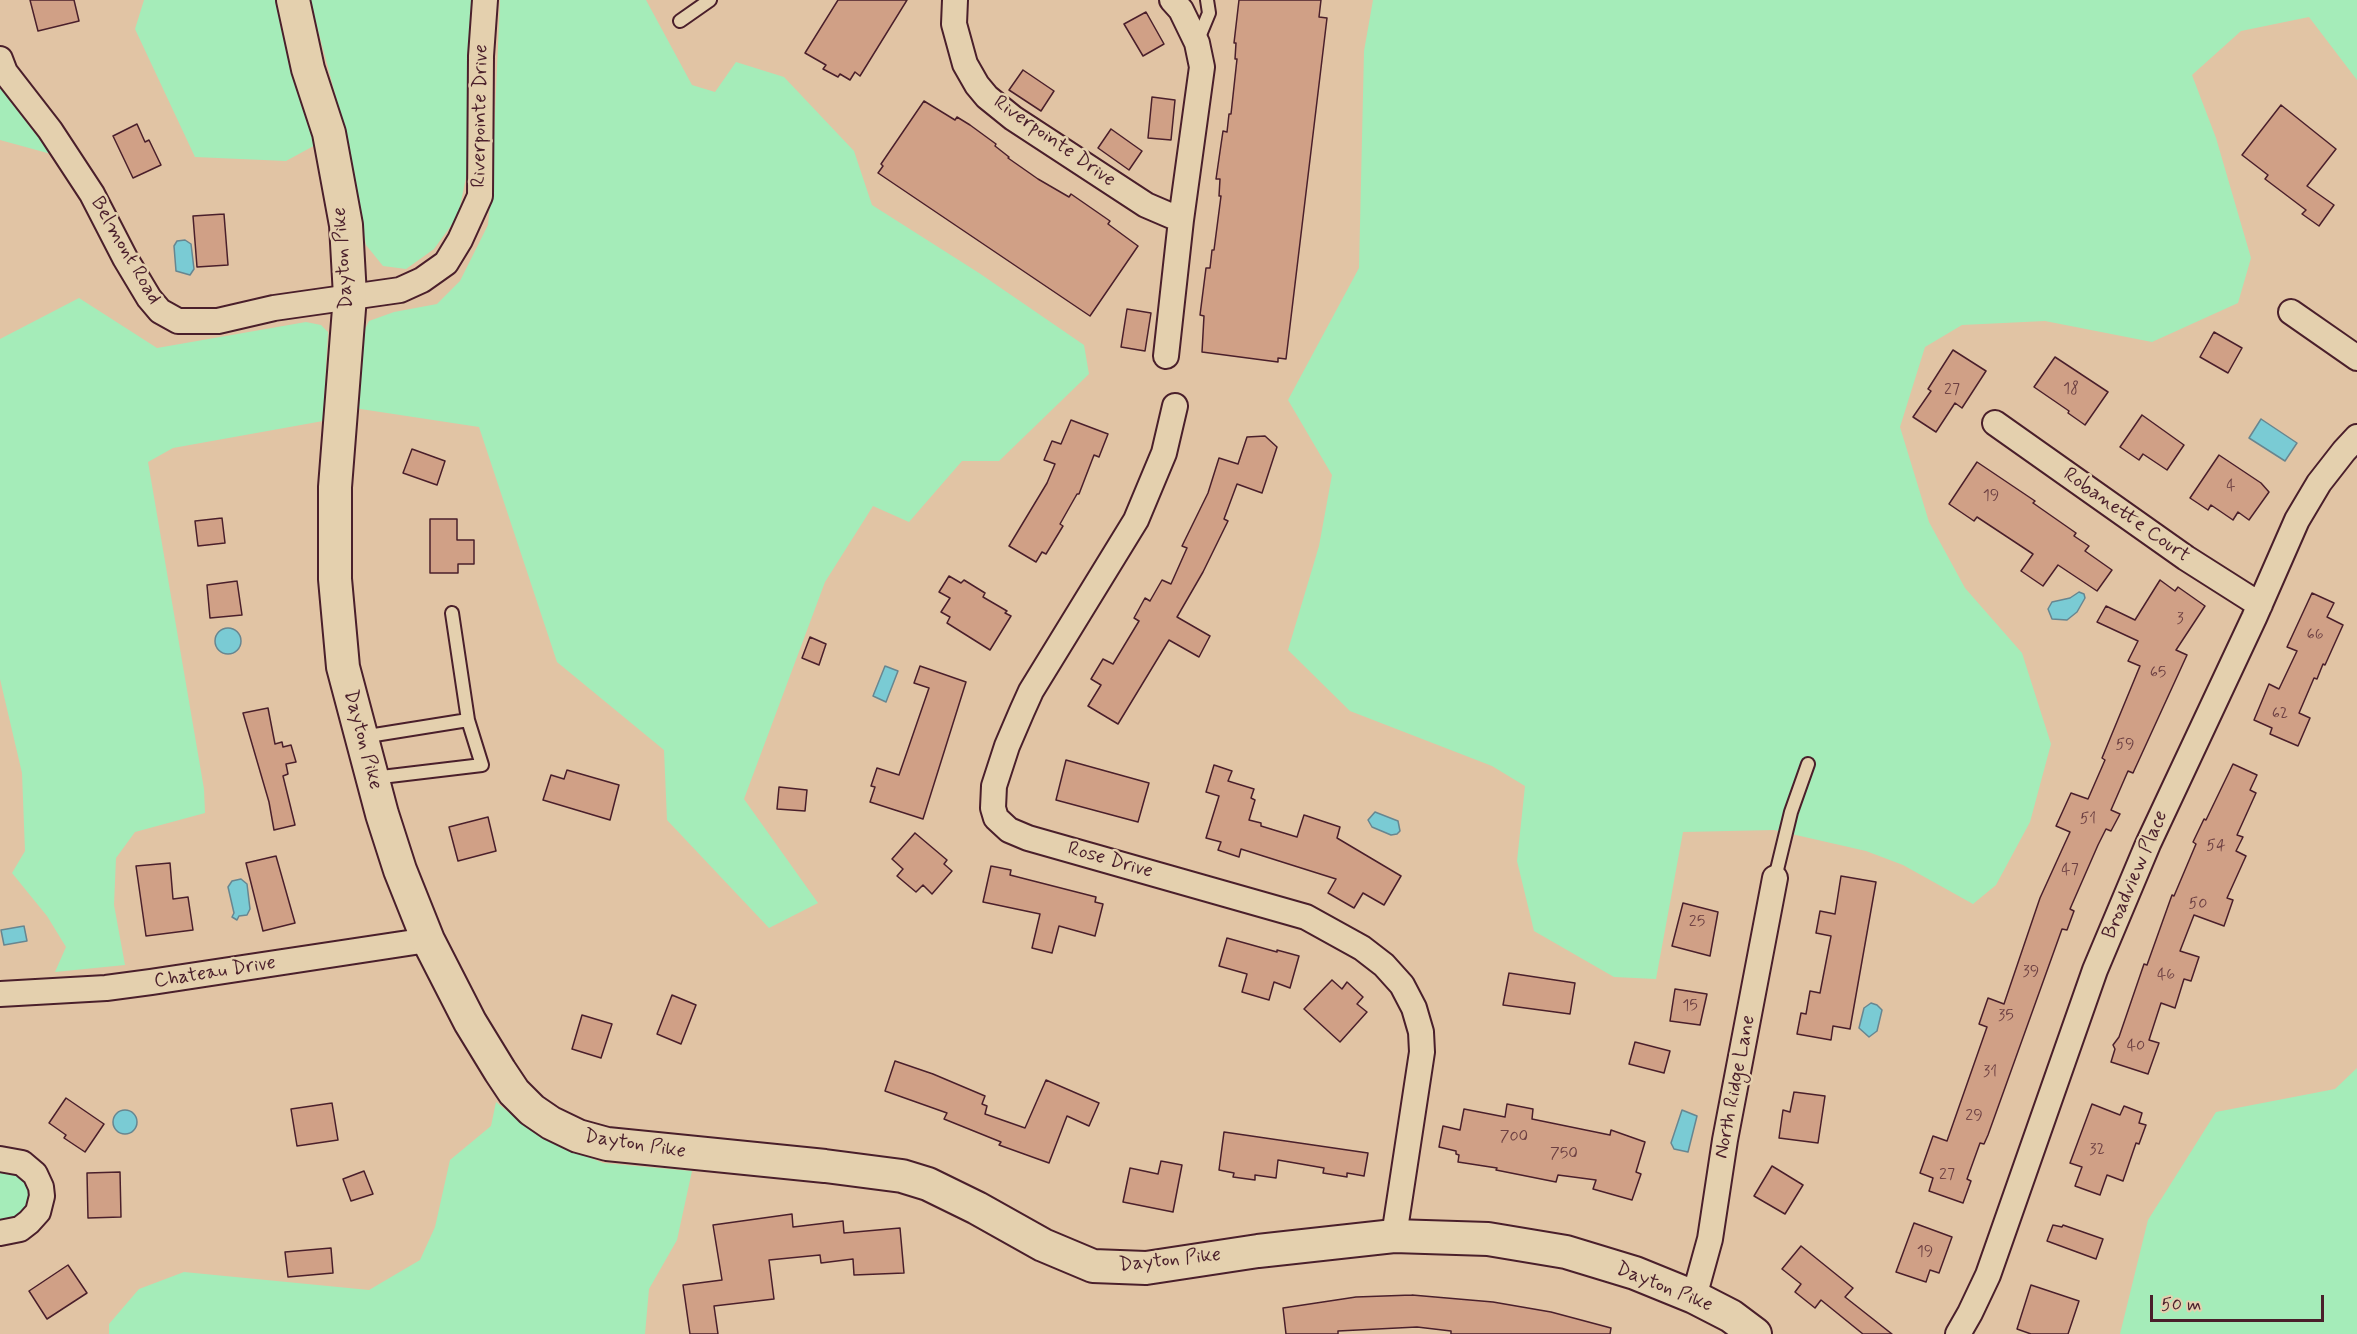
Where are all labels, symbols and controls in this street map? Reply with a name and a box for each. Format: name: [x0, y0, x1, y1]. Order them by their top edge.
street label: Riverpointe Drive: [468, 44, 494, 188]
street label: Riverpointe Drive: [988, 91, 1120, 193]
street label: Belmont Road: [85, 193, 165, 309]
street label: Dayton Pike: [328, 206, 360, 310]
house number: 18: [2063, 380, 2079, 400]
house number: 27: [1944, 381, 1960, 401]
street label: Robanette Court: [2058, 463, 2194, 569]
house number: 4: [2226, 477, 2236, 497]
house number: 19: [1983, 487, 1999, 507]
house number: 3: [2176, 610, 2184, 630]
house number: 66: [2306, 626, 2324, 646]
house number: 65: [2150, 664, 2166, 684]
street label: Dayton Pike: [337, 687, 387, 793]
house number: 62: [2272, 705, 2288, 725]
house number: 59: [2115, 736, 2135, 756]
street label: Broadview Place: [2098, 807, 2174, 943]
house number: 51: [2080, 810, 2096, 830]
street label: Rose Drive: [1065, 837, 1155, 885]
house number: 54: [2206, 837, 2226, 857]
house number: 47: [2061, 861, 2079, 881]
house number: 50: [2189, 895, 2207, 915]
house number: 25: [1689, 913, 1705, 933]
street label: Chateau Drive: [152, 952, 278, 994]
house number: 39: [2023, 963, 2039, 983]
house number: 46: [2157, 966, 2175, 986]
house number: 15: [1682, 997, 1698, 1017]
house number: 35: [1998, 1007, 2014, 1027]
street label: North Ridge Lane: [1710, 1013, 1762, 1161]
house number: 40: [2127, 1037, 2145, 1057]
house number: 31: [1983, 1063, 1997, 1083]
house number: 29: [1965, 1107, 1983, 1127]
street label: Dayton Pike: [583, 1125, 687, 1165]
house number: 700: [1500, 1128, 1528, 1148]
house number: 32: [2089, 1141, 2105, 1161]
house number: 750: [1550, 1145, 1578, 1165]
house number: 27: [1939, 1166, 1955, 1186]
house number: 19: [1917, 1243, 1933, 1263]
street label: Dayton Pike: [1118, 1244, 1222, 1278]
street label: Dayton Pike: [1612, 1258, 1716, 1318]
scale bar: [2153, 1283, 2327, 1321]
text: 50 m: [2161, 1293, 2201, 1317]

